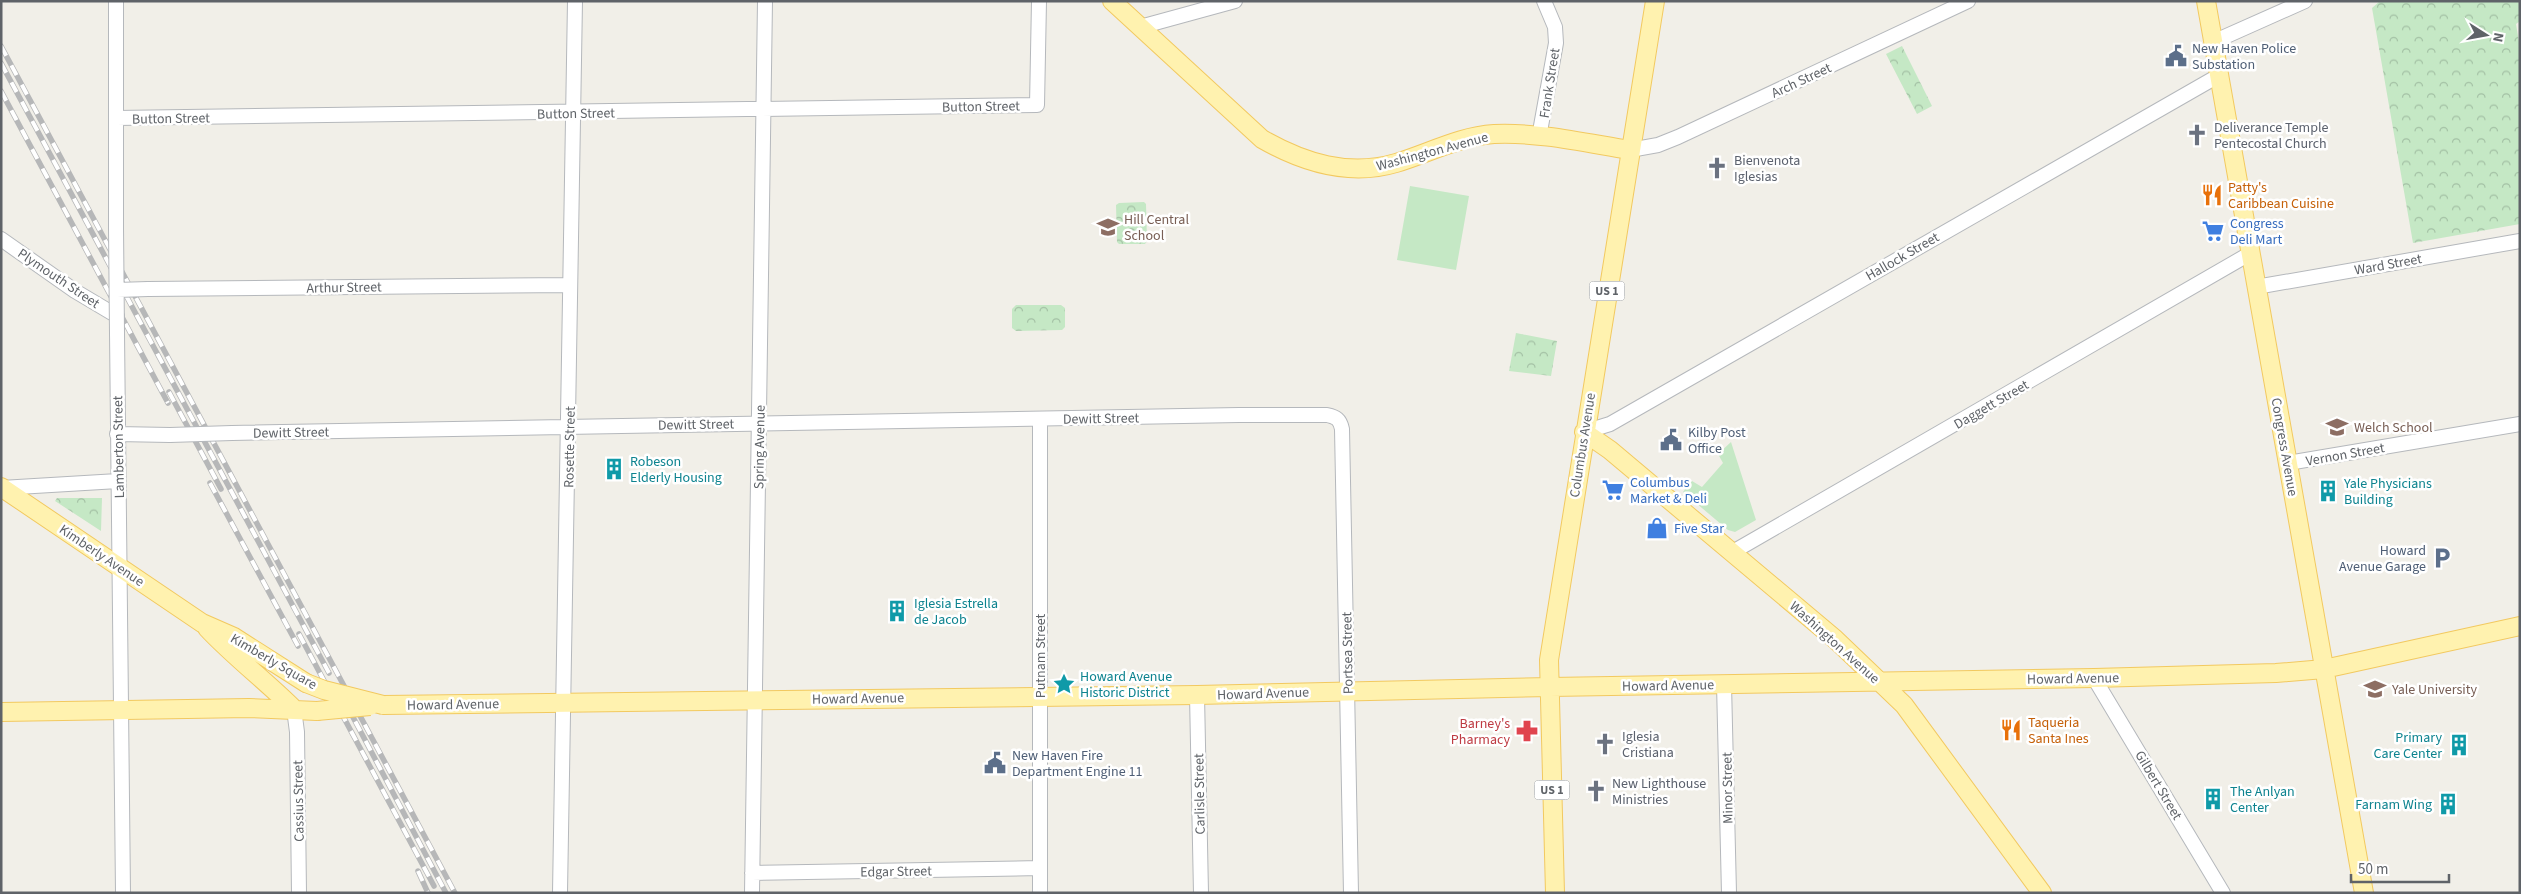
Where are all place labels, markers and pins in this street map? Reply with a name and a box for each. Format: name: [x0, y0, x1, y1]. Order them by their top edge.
place label: New Haven Police Substation: [2192, 39, 2296, 75]
public building icon: New Haven Police Substation: [2163, 43, 2189, 69]
place label: Deliverance Temple Pentecostal Church: [2214, 118, 2329, 154]
church icon: Deliverance Temple Pentecostal Church: [2184, 122, 2210, 148]
place label: Bienvenota Iglesias: [1734, 151, 1800, 187]
church icon: Bienvenota Iglesias: [1704, 155, 1730, 181]
place label: Patty's Caribbean Cuisine: [2228, 178, 2334, 214]
restaurant icon: Patty's Caribbean Cuisine: [2199, 182, 2225, 208]
place label: Hill Central School: [1124, 210, 1189, 246]
school or university icon: Hill Central School: [1095, 214, 1121, 240]
place label: Congress Deli Mart: [2230, 214, 2284, 250]
supermarket icon: Congress Deli Mart: [2200, 218, 2226, 244]
school or university icon: Welch School: [2324, 414, 2350, 440]
place label: Welch School: [2354, 418, 2433, 438]
place label: Kilby Post Office: [1688, 423, 1746, 459]
public building icon: Kilby Post Office: [1658, 427, 1684, 453]
place label: Robeson Elderly Housing: [630, 452, 722, 488]
building icon: Robeson Elderly Housing: [601, 456, 627, 482]
place label: Columbus Market & Deli: [1630, 473, 1707, 509]
place label: Yale Physicians Building: [2343, 474, 2432, 510]
supermarket icon: Columbus Market & Deli: [1600, 477, 1626, 503]
building icon: Yale Physicians Building: [2315, 478, 2341, 504]
shop icon: Five Star: [1644, 515, 1670, 541]
place label: Five Star: [1674, 519, 1724, 539]
place label: Howard Avenue Garage: [2339, 541, 2426, 577]
parking icon: Howard Avenue Garage: [2429, 545, 2455, 571]
place label: Iglesia Estrella de Jacob: [914, 594, 998, 630]
building icon: Iglesia Estrella de Jacob: [884, 598, 910, 624]
place label: Howard Avenue Historic District: [1080, 667, 1172, 703]
place icon: Howard Avenue Historic District: [1051, 671, 1077, 697]
school or university icon: Yale University: [2362, 676, 2388, 702]
place label: Yale University: [2391, 680, 2478, 700]
place label: Taqueria Santa Ines: [2028, 713, 2089, 749]
place label: Barney's Pharmacy: [1451, 714, 1510, 750]
restaurant icon: Taqueria Santa Ines: [1998, 717, 2024, 743]
pharmacy icon: Barney's Pharmacy: [1514, 718, 1540, 744]
place label: Iglesia Cristiana: [1622, 727, 1674, 763]
place label: Primary Care Center: [2374, 728, 2442, 764]
church icon: Iglesia Cristiana: [1592, 731, 1618, 757]
building icon: Primary Care Center: [2446, 732, 2472, 758]
place label: New Haven Fire Department Engine 11: [1012, 746, 1142, 782]
public building icon: New Haven Fire Department Engine 11: [982, 750, 1008, 776]
place label: New Lighthouse Ministries: [1612, 774, 1706, 810]
church icon: New Lighthouse Ministries: [1583, 778, 1609, 804]
place label: The Anlyan Center: [2230, 782, 2295, 818]
building icon: The Anlyan Center: [2200, 786, 2226, 812]
building icon: Farnam Wing: [2435, 791, 2461, 817]
place label: Farnam Wing: [2355, 795, 2432, 815]

